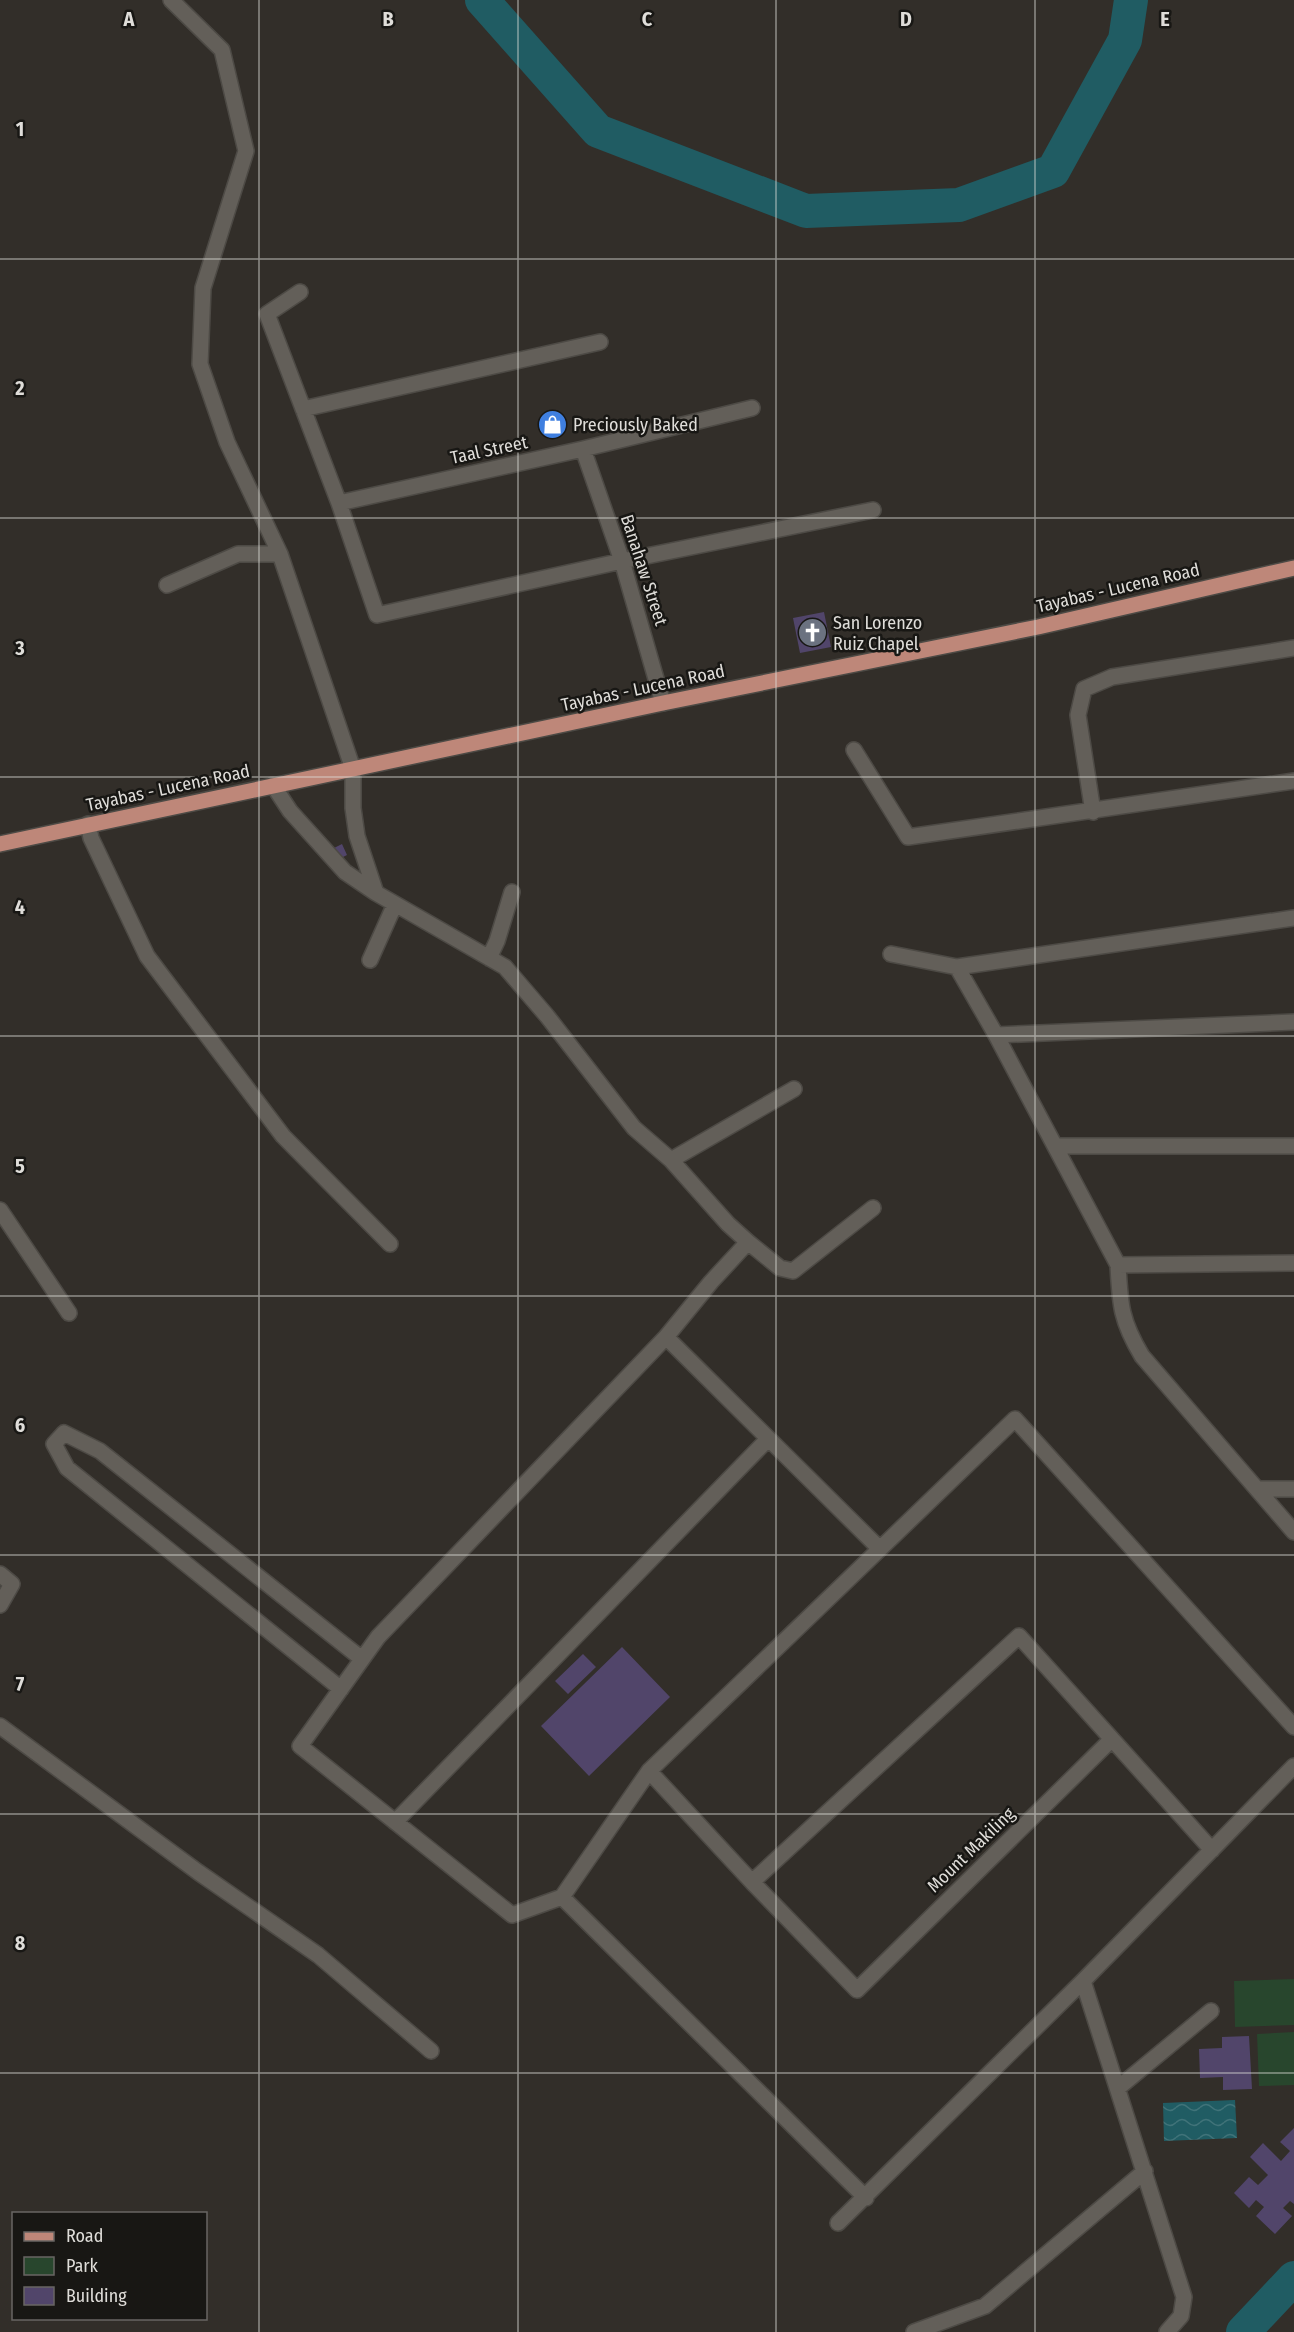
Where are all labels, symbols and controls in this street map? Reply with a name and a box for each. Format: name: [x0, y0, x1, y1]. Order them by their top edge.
text: A: [123, 7, 136, 31]
text: B: [382, 7, 394, 31]
text: C: [642, 7, 653, 31]
text: D: [900, 7, 912, 31]
text: E: [1160, 7, 1170, 31]
text: 1: [16, 117, 24, 141]
text: 2: [14, 376, 25, 400]
shop icon: Preciously Baked: [536, 409, 568, 441]
place label: Preciously Baked: [573, 414, 698, 436]
street label: Taal Street: [449, 431, 530, 469]
street label: Banahaw Street: [616, 512, 672, 628]
street label: Tayabas - Lucena Road: [1034, 559, 1202, 617]
place label: San Lorenzo Ruiz Chapel: [833, 612, 922, 655]
church icon: San Lorenzo Ruiz Chapel: [796, 617, 828, 649]
text: 3: [14, 636, 25, 660]
street label: Tayabas - Lucena Road: [559, 660, 727, 716]
street label: Tayabas - Lucena Road: [84, 760, 252, 816]
text: 4: [15, 895, 25, 919]
text: 5: [15, 1154, 25, 1178]
text: 6: [15, 1413, 25, 1437]
text: 7: [16, 1672, 25, 1696]
street label: Mount Makiling: [923, 1802, 1020, 1897]
text: 8: [15, 1931, 26, 1955]
legend: [12, 2212, 207, 2320]
text: Road: [66, 2225, 103, 2247]
text: Park: [66, 2255, 99, 2277]
text: Building: [66, 2285, 127, 2307]

